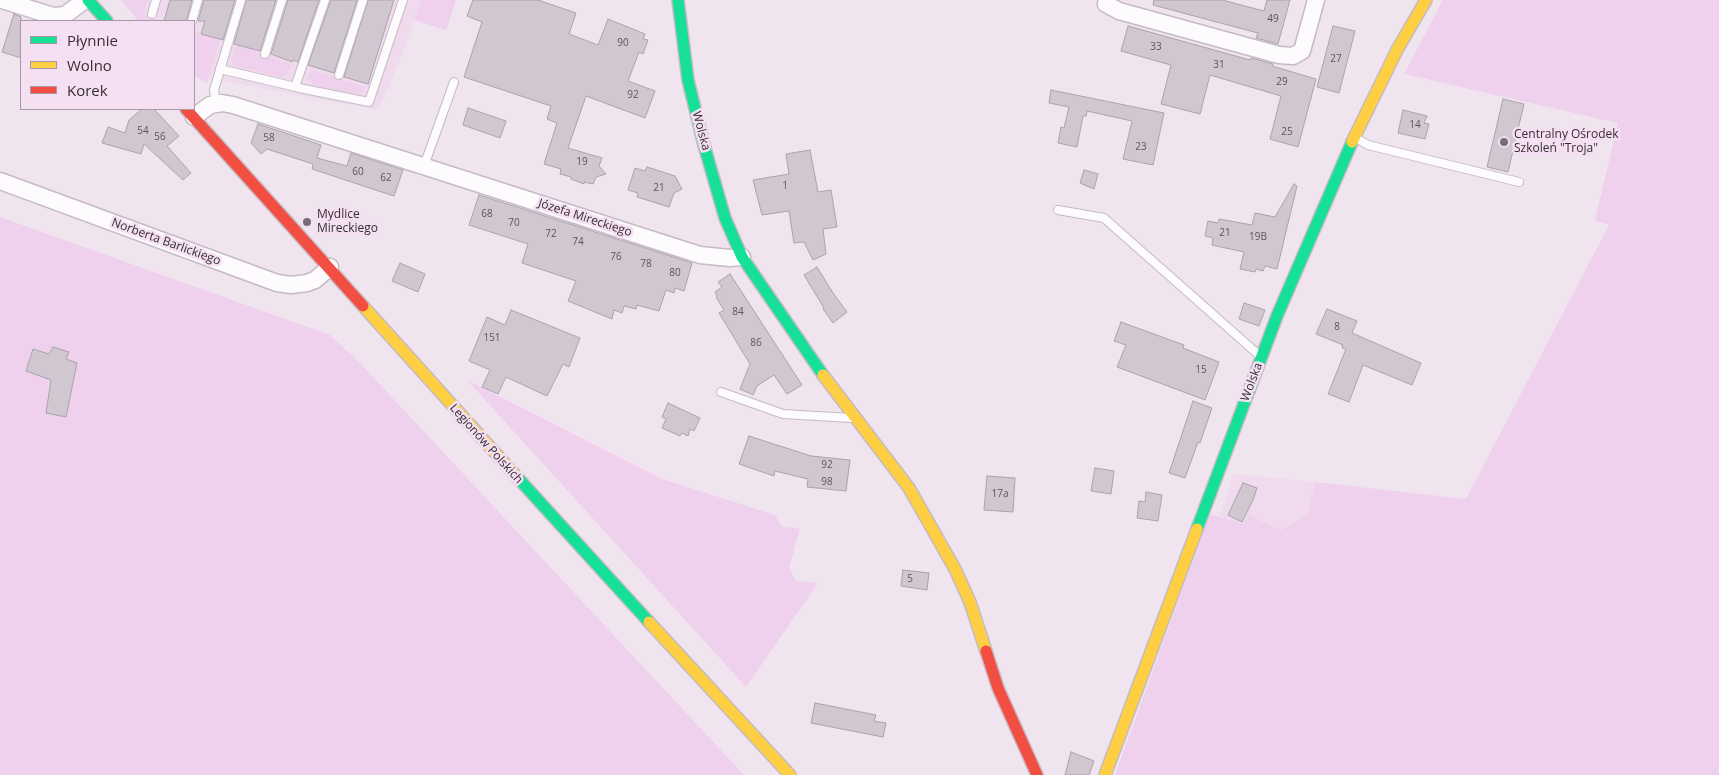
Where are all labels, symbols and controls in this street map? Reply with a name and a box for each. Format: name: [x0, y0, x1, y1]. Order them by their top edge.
house number: 49: [1267, 13, 1279, 25]
legend: [20, 20, 195, 110]
text: Płynnie: [67, 30, 118, 50]
house number: 90: [617, 37, 629, 49]
house number: 33: [1150, 41, 1162, 53]
house number: 27: [1330, 53, 1342, 65]
text: Wolno: [67, 55, 112, 75]
house number: 31: [1213, 59, 1225, 71]
house number: 29: [1276, 76, 1288, 88]
text: Korek: [67, 80, 108, 100]
house number: 92: [627, 89, 639, 101]
street label: Wolska: [689, 110, 713, 152]
house number: 14: [1409, 119, 1421, 131]
house number: 54: [137, 125, 149, 137]
house number: 25: [1281, 126, 1293, 138]
place label: Centralny Ośrodek Szkoleń "Troja": [1514, 128, 1619, 156]
house number: 56: [154, 131, 166, 143]
house number: 58: [263, 132, 275, 144]
marker: Centralny Ośrodek Szkoleń "Troja": [1498, 136, 1510, 148]
house number: 23: [1135, 141, 1147, 153]
house number: 19: [576, 156, 588, 168]
house number: 60: [352, 166, 364, 178]
house number: 62: [380, 172, 392, 184]
house number: 1: [782, 180, 788, 192]
house number: 21: [653, 182, 665, 194]
street label: Józefa Mireckiego: [536, 196, 634, 240]
place label: Mydlice Mireckiego: [317, 208, 378, 236]
house number: 68: [481, 208, 493, 220]
street label: Norberta Barlickiego: [109, 216, 223, 268]
marker: Mydlice Mireckiego: [301, 216, 313, 228]
house number: 70: [508, 217, 520, 229]
house number: 21: [1219, 227, 1231, 239]
house number: 72: [545, 228, 557, 240]
house number: 19B: [1249, 231, 1267, 243]
house number: 74: [572, 236, 584, 248]
house number: 76: [610, 251, 622, 263]
house number: 78: [640, 258, 652, 270]
house number: 80: [669, 267, 681, 279]
house number: 84: [732, 306, 744, 318]
house number: 8: [1334, 321, 1340, 333]
house number: 151: [483, 332, 501, 344]
house number: 86: [750, 337, 762, 349]
street label: Wolska: [1238, 361, 1266, 403]
house number: 15: [1195, 364, 1207, 376]
street label: Legionów Polskich: [446, 401, 526, 487]
house number: 92: [821, 459, 833, 471]
house number: 98: [821, 476, 833, 488]
house number: 17a: [992, 488, 1008, 500]
house number: 5: [907, 573, 913, 585]

